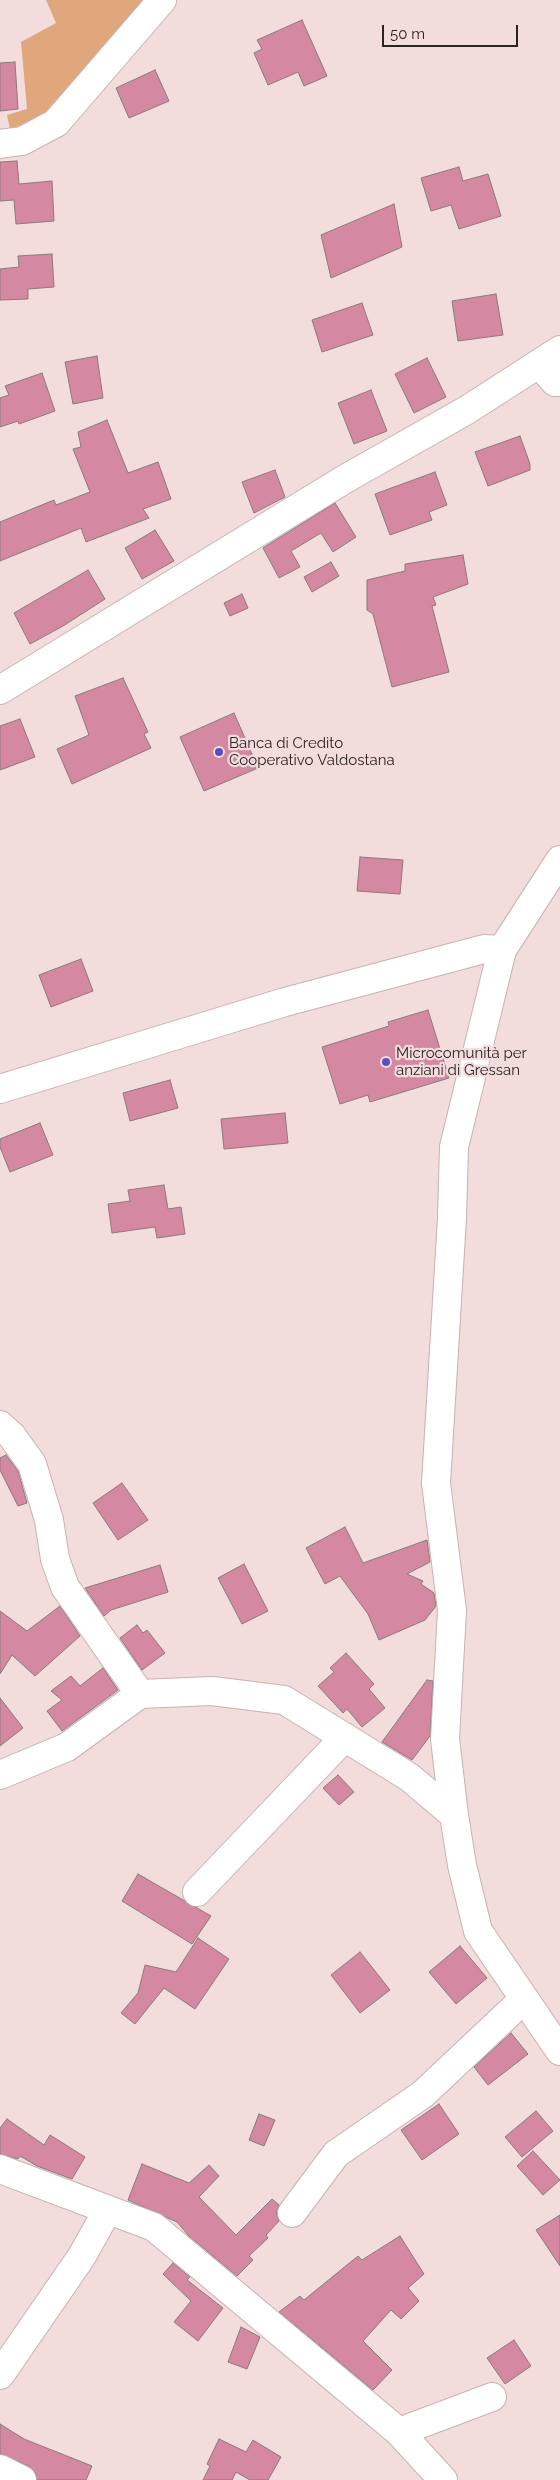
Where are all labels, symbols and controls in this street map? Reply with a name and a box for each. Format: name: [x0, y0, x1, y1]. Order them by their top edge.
scale bar: [385, 15, 521, 47]
text: 50 m: [390, 25, 425, 43]
place label: Banca di Credito Cooperativo Valdostana: [229, 734, 395, 769]
marker: Banca di Credito Cooperativo Valdostana: [213, 746, 225, 758]
place label: Microcomunità per anziani di Gressan: [396, 1044, 527, 1079]
marker: Microcomunità per anziani di Gressan: [380, 1056, 392, 1068]

